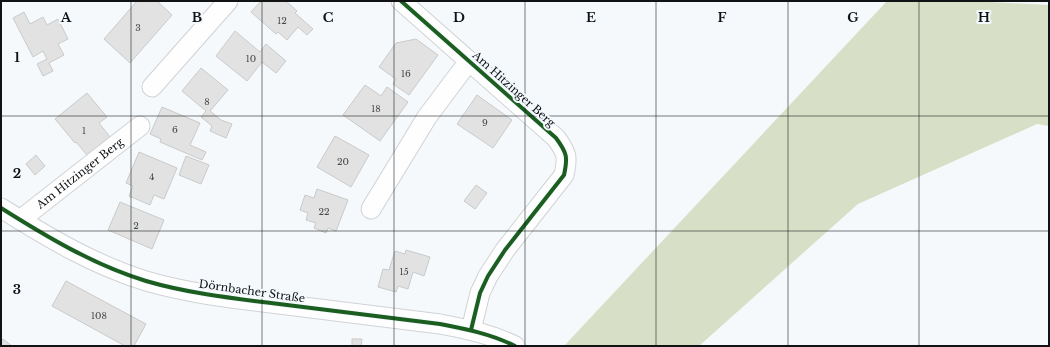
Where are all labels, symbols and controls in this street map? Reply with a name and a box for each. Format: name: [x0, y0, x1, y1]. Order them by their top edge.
text: A: [60, 9, 72, 26]
text: B: [192, 9, 202, 26]
text: C: [323, 9, 334, 26]
text: D: [453, 9, 465, 26]
text: E: [586, 9, 596, 26]
text: F: [718, 9, 727, 26]
text: G: [847, 9, 859, 26]
text: H: [978, 9, 990, 26]
house number: 12: [277, 15, 287, 26]
house number: 3: [135, 22, 141, 33]
street label: Am Hitzinger Berg: [469, 47, 559, 130]
text: 1: [14, 49, 20, 66]
house number: 10: [246, 53, 256, 64]
house number: 16: [401, 68, 411, 79]
house number: 8: [204, 96, 210, 107]
house number: 18: [371, 103, 381, 114]
house number: 9: [482, 117, 488, 128]
house number: 6: [172, 124, 178, 135]
house number: 1: [82, 125, 86, 136]
street label: Am Hitzinger Berg: [33, 134, 126, 212]
house number: 20: [337, 156, 349, 167]
text: 2: [13, 165, 21, 182]
house number: 4: [149, 171, 155, 182]
house number: 22: [318, 206, 330, 217]
house number: 2: [133, 220, 139, 231]
house number: 15: [399, 266, 409, 277]
street label: Dörnbacher Straße: [198, 277, 306, 305]
text: 3: [13, 281, 21, 298]
house number: 108: [91, 310, 107, 321]

